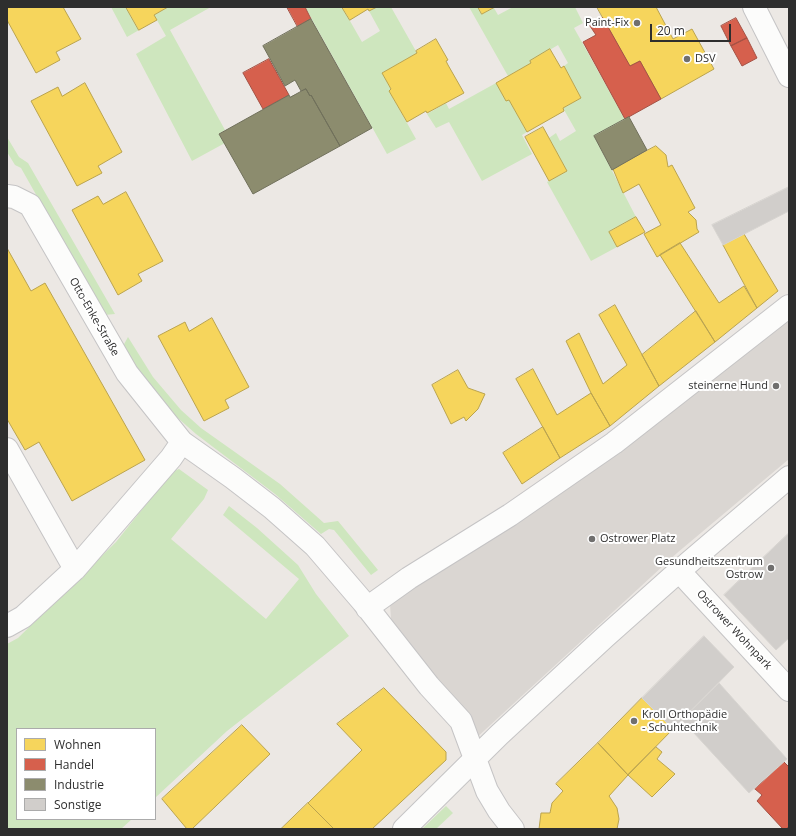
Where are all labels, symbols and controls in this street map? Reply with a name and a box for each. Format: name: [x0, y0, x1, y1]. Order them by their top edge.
place label: Paint-Fix: [585, 16, 629, 30]
scale bar: [652, 16, 733, 42]
marker: Paint-Fix: [632, 18, 642, 28]
text: 20 m: [657, 22, 685, 39]
place label: DSV: [695, 52, 716, 66]
marker: DSV: [682, 54, 692, 64]
street label: Otto-Enke-Straße: [66, 275, 122, 359]
place label: steinerne Hund: [688, 379, 768, 393]
marker: steinerne Hund: [771, 381, 781, 391]
place label: Ostrower Platz: [600, 532, 675, 546]
marker: Ostrower Platz: [587, 534, 597, 544]
place label: Gesundheitszentrum Ostrow: [655, 555, 763, 581]
marker: Gesundheitszentrum Ostrow: [766, 563, 776, 573]
street label: Ostrower Wohnpark: [694, 587, 774, 673]
place label: Kroll Orthopädie - Schuhtechnik: [642, 708, 727, 734]
marker: Kroll Orthopädie - Schuhtechnik: [629, 716, 639, 726]
legend: [16, 728, 156, 820]
text: Wohnen: [54, 736, 101, 753]
text: Handel: [54, 756, 94, 773]
text: Industrie: [54, 776, 104, 793]
text: Sonstige: [54, 796, 101, 813]

